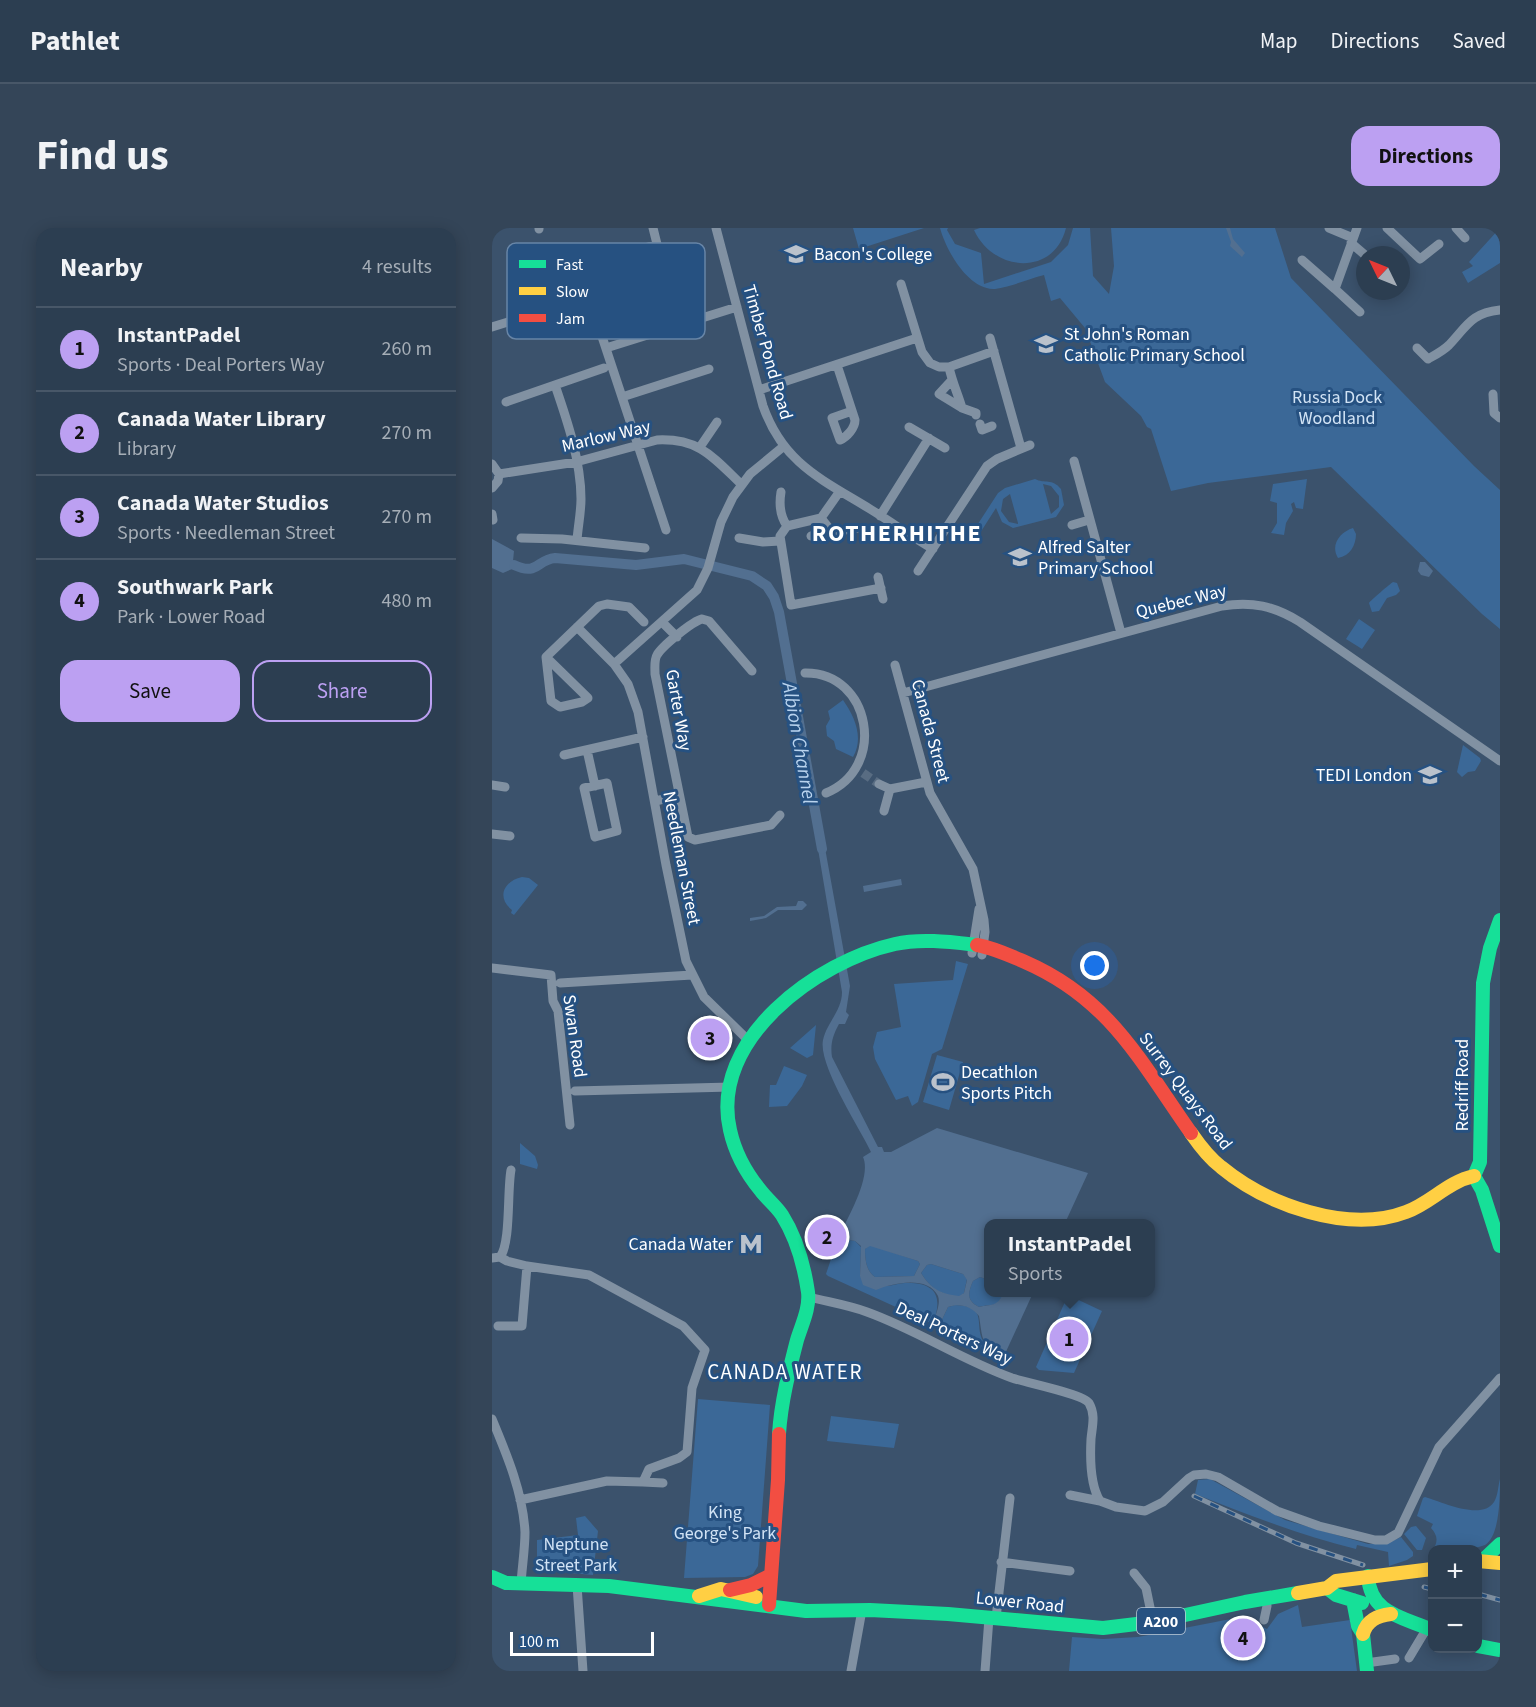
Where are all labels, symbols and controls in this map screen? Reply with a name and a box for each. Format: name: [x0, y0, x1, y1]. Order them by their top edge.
text: Pathlet: [30, 21, 120, 61]
text: Map: [1260, 26, 1298, 56]
text: Directions: [1331, 26, 1419, 56]
text: Saved: [1452, 26, 1506, 56]
text: Find us: [36, 126, 169, 186]
button: Directions: [1351, 126, 1500, 186]
school or university icon: Bacon's College: [783, 241, 809, 267]
place label: Bacon's College: [814, 242, 932, 267]
legend: [507, 243, 705, 339]
north arrow: [1356, 246, 1410, 300]
text: Nearby: [60, 249, 143, 286]
text: 4 results: [362, 253, 432, 281]
text: Fast: [556, 254, 584, 276]
text: Slow: [556, 281, 589, 303]
street label: Timber Pond Road: [736, 282, 799, 423]
text: Jam: [556, 308, 585, 330]
text: InstantPadel: [117, 319, 240, 351]
place label: St John's Roman Catholic Primary School: [1064, 322, 1245, 368]
school or university icon: St John's Roman Catholic Primary School: [1033, 331, 1059, 357]
text: 1: [74, 335, 85, 363]
text: 260 m: [382, 335, 432, 363]
text: Sports · Deal Porters Way: [117, 351, 325, 379]
park label: Russia Dock Woodland: [1292, 385, 1382, 431]
text: Canada Water Library: [117, 403, 326, 435]
street label: Marlow Way: [559, 414, 654, 459]
text: 2: [74, 419, 85, 447]
text: 270 m: [382, 419, 432, 447]
text: Library: [117, 435, 176, 463]
text: Canada Water Studios: [117, 487, 329, 519]
text: 3: [74, 503, 85, 531]
text: 270 m: [382, 503, 432, 531]
district label: ROTHERHITHE: [812, 516, 982, 551]
text: Sports · Needleman Street: [117, 519, 335, 547]
place label: Alfred Salter Primary School: [1038, 535, 1153, 581]
school or university icon: Alfred Salter Primary School: [1007, 544, 1033, 570]
text: Southwark Park: [117, 571, 273, 603]
street label: Quebec Way: [1133, 578, 1230, 625]
text: 4: [74, 587, 85, 615]
text: 480 m: [382, 587, 432, 615]
text: Park · Lower Road: [117, 603, 266, 631]
button: Save: [60, 660, 240, 722]
button: Share: [252, 660, 432, 722]
street label: Garter Way: [659, 667, 698, 753]
street label: Canada Street: [905, 677, 956, 786]
water label: Albion Channel: [774, 678, 824, 806]
school or university icon: TEDI London: [1417, 762, 1443, 788]
place label: TEDI London: [1316, 763, 1412, 788]
street label: Needleman Street: [656, 789, 707, 927]
your location: [1080, 951, 1109, 980]
street label: Swan Road: [556, 993, 593, 1079]
pin: 3: [690, 1016, 730, 1060]
street label: Surrey Quays Road: [1133, 1027, 1238, 1155]
street label: Redriff Road: [1450, 1039, 1475, 1131]
place label: Decathlon Sports Pitch: [961, 1060, 1052, 1106]
sports icon: Decathlon Sports Pitch: [930, 1069, 956, 1095]
pin: 2: [808, 1214, 846, 1260]
popup: [984, 1219, 1155, 1297]
text: InstantPadel: [1008, 1228, 1131, 1260]
metro station icon: Canada Water: [738, 1231, 764, 1257]
place label: Canada Water: [628, 1232, 734, 1257]
text: Sports: [1008, 1260, 1062, 1288]
street label: Deal Porters Way: [891, 1295, 1017, 1372]
pin: 1: [1050, 1316, 1088, 1362]
district label: CANADA WATER: [707, 1357, 863, 1387]
park label: King George's Park: [674, 1500, 776, 1546]
park label: Neptune Street Park: [535, 1532, 617, 1578]
map controls: [1428, 1545, 1482, 1653]
button: +: [1428, 1545, 1482, 1599]
street label: Lower Road: [975, 1585, 1065, 1620]
button: −: [1428, 1599, 1482, 1653]
road number: A200: [1137, 1608, 1185, 1634]
pin: 4: [1224, 1616, 1263, 1660]
scale bar: [510, 1629, 654, 1656]
text: 100 m: [519, 1631, 559, 1653]

